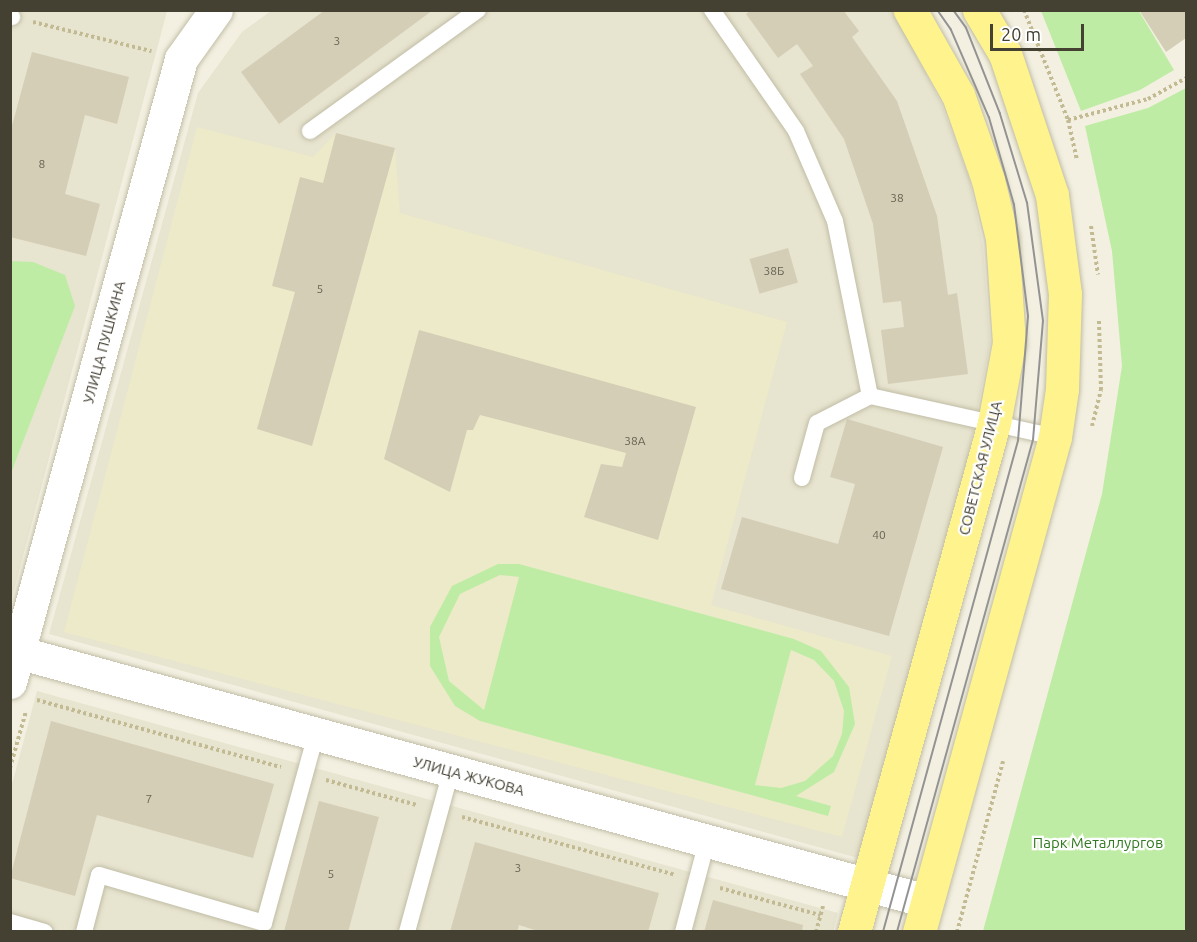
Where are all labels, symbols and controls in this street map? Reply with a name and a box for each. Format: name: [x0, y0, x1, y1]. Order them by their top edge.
scale bar: [993, 12, 1088, 50]
text: 20 m: [1001, 24, 1041, 44]
house number: 3: [334, 34, 340, 48]
house number: 8: [39, 157, 45, 171]
house number: 38: [890, 191, 904, 205]
house number: 38Б: [764, 264, 784, 278]
street label: УЛИЦА ПУШКИНА: [79, 279, 129, 405]
house number: 5: [317, 282, 323, 296]
street label: СОВЕТСКАЯ УЛИЦА: [955, 399, 1005, 537]
house number: 38А: [624, 434, 646, 448]
house number: 40: [872, 528, 886, 542]
street label: УЛИЦА ЖУКОВА: [411, 753, 527, 799]
house number: 7: [146, 792, 152, 806]
park label: Парк Металлургов: [1033, 834, 1163, 852]
house number: 3: [515, 861, 521, 875]
house number: 5: [328, 867, 334, 881]

